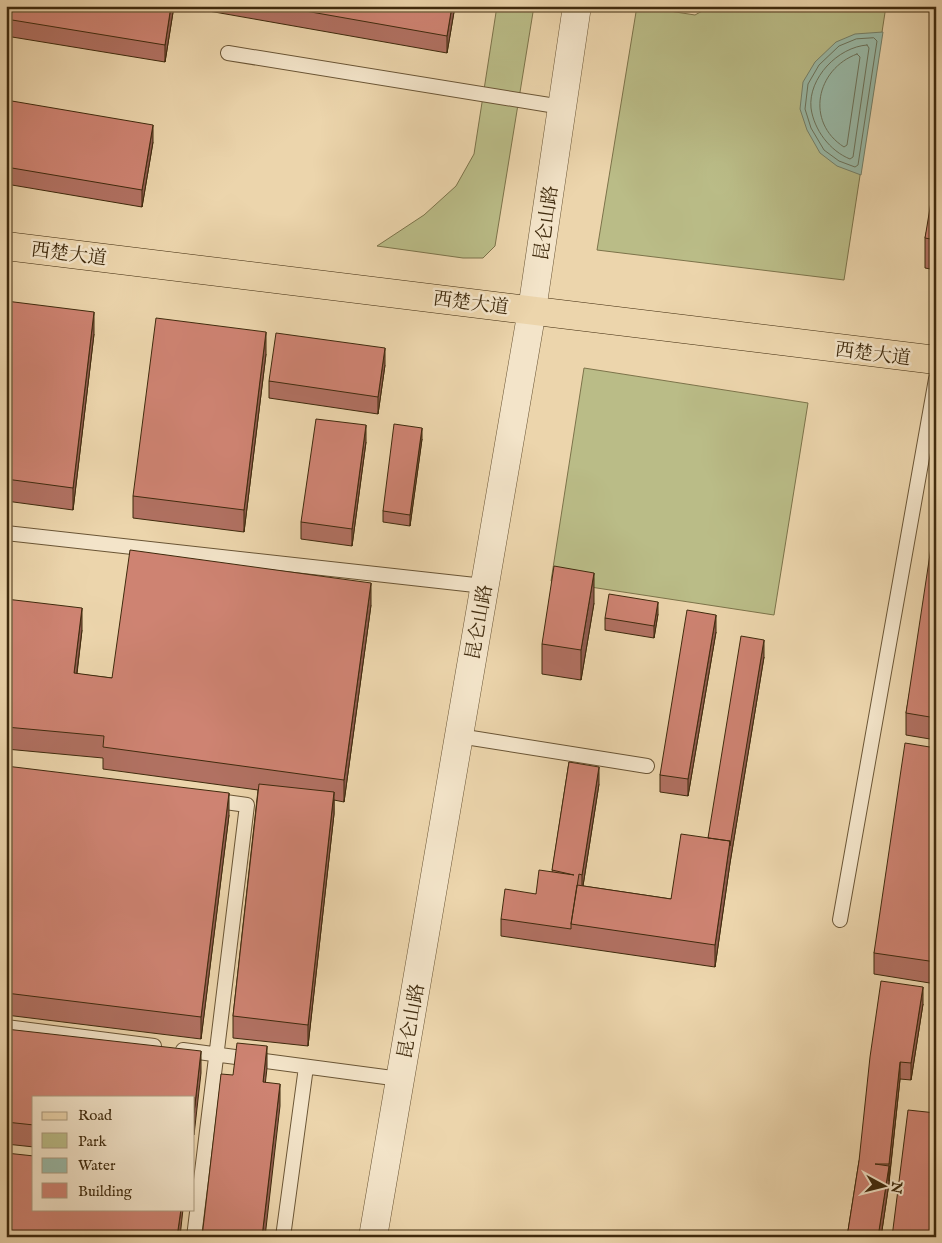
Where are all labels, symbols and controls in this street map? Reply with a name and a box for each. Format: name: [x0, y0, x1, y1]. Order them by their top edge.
street label: 昆仑山路: [530, 184, 564, 263]
street label: 西楚大道: [30, 238, 108, 272]
street label: 西楚大道: [432, 287, 510, 321]
street label: 西楚大道: [834, 338, 912, 372]
street label: 昆仑山路: [462, 583, 498, 662]
street label: 昆仑山路: [394, 982, 430, 1061]
legend: [32, 1096, 195, 1210]
text: Road: [78, 1106, 113, 1125]
text: Park: [78, 1132, 108, 1151]
text: Water: [78, 1156, 116, 1175]
north arrow: [860, 1160, 910, 1210]
text: N: [886, 1179, 906, 1195]
text: Building: [78, 1182, 133, 1201]

